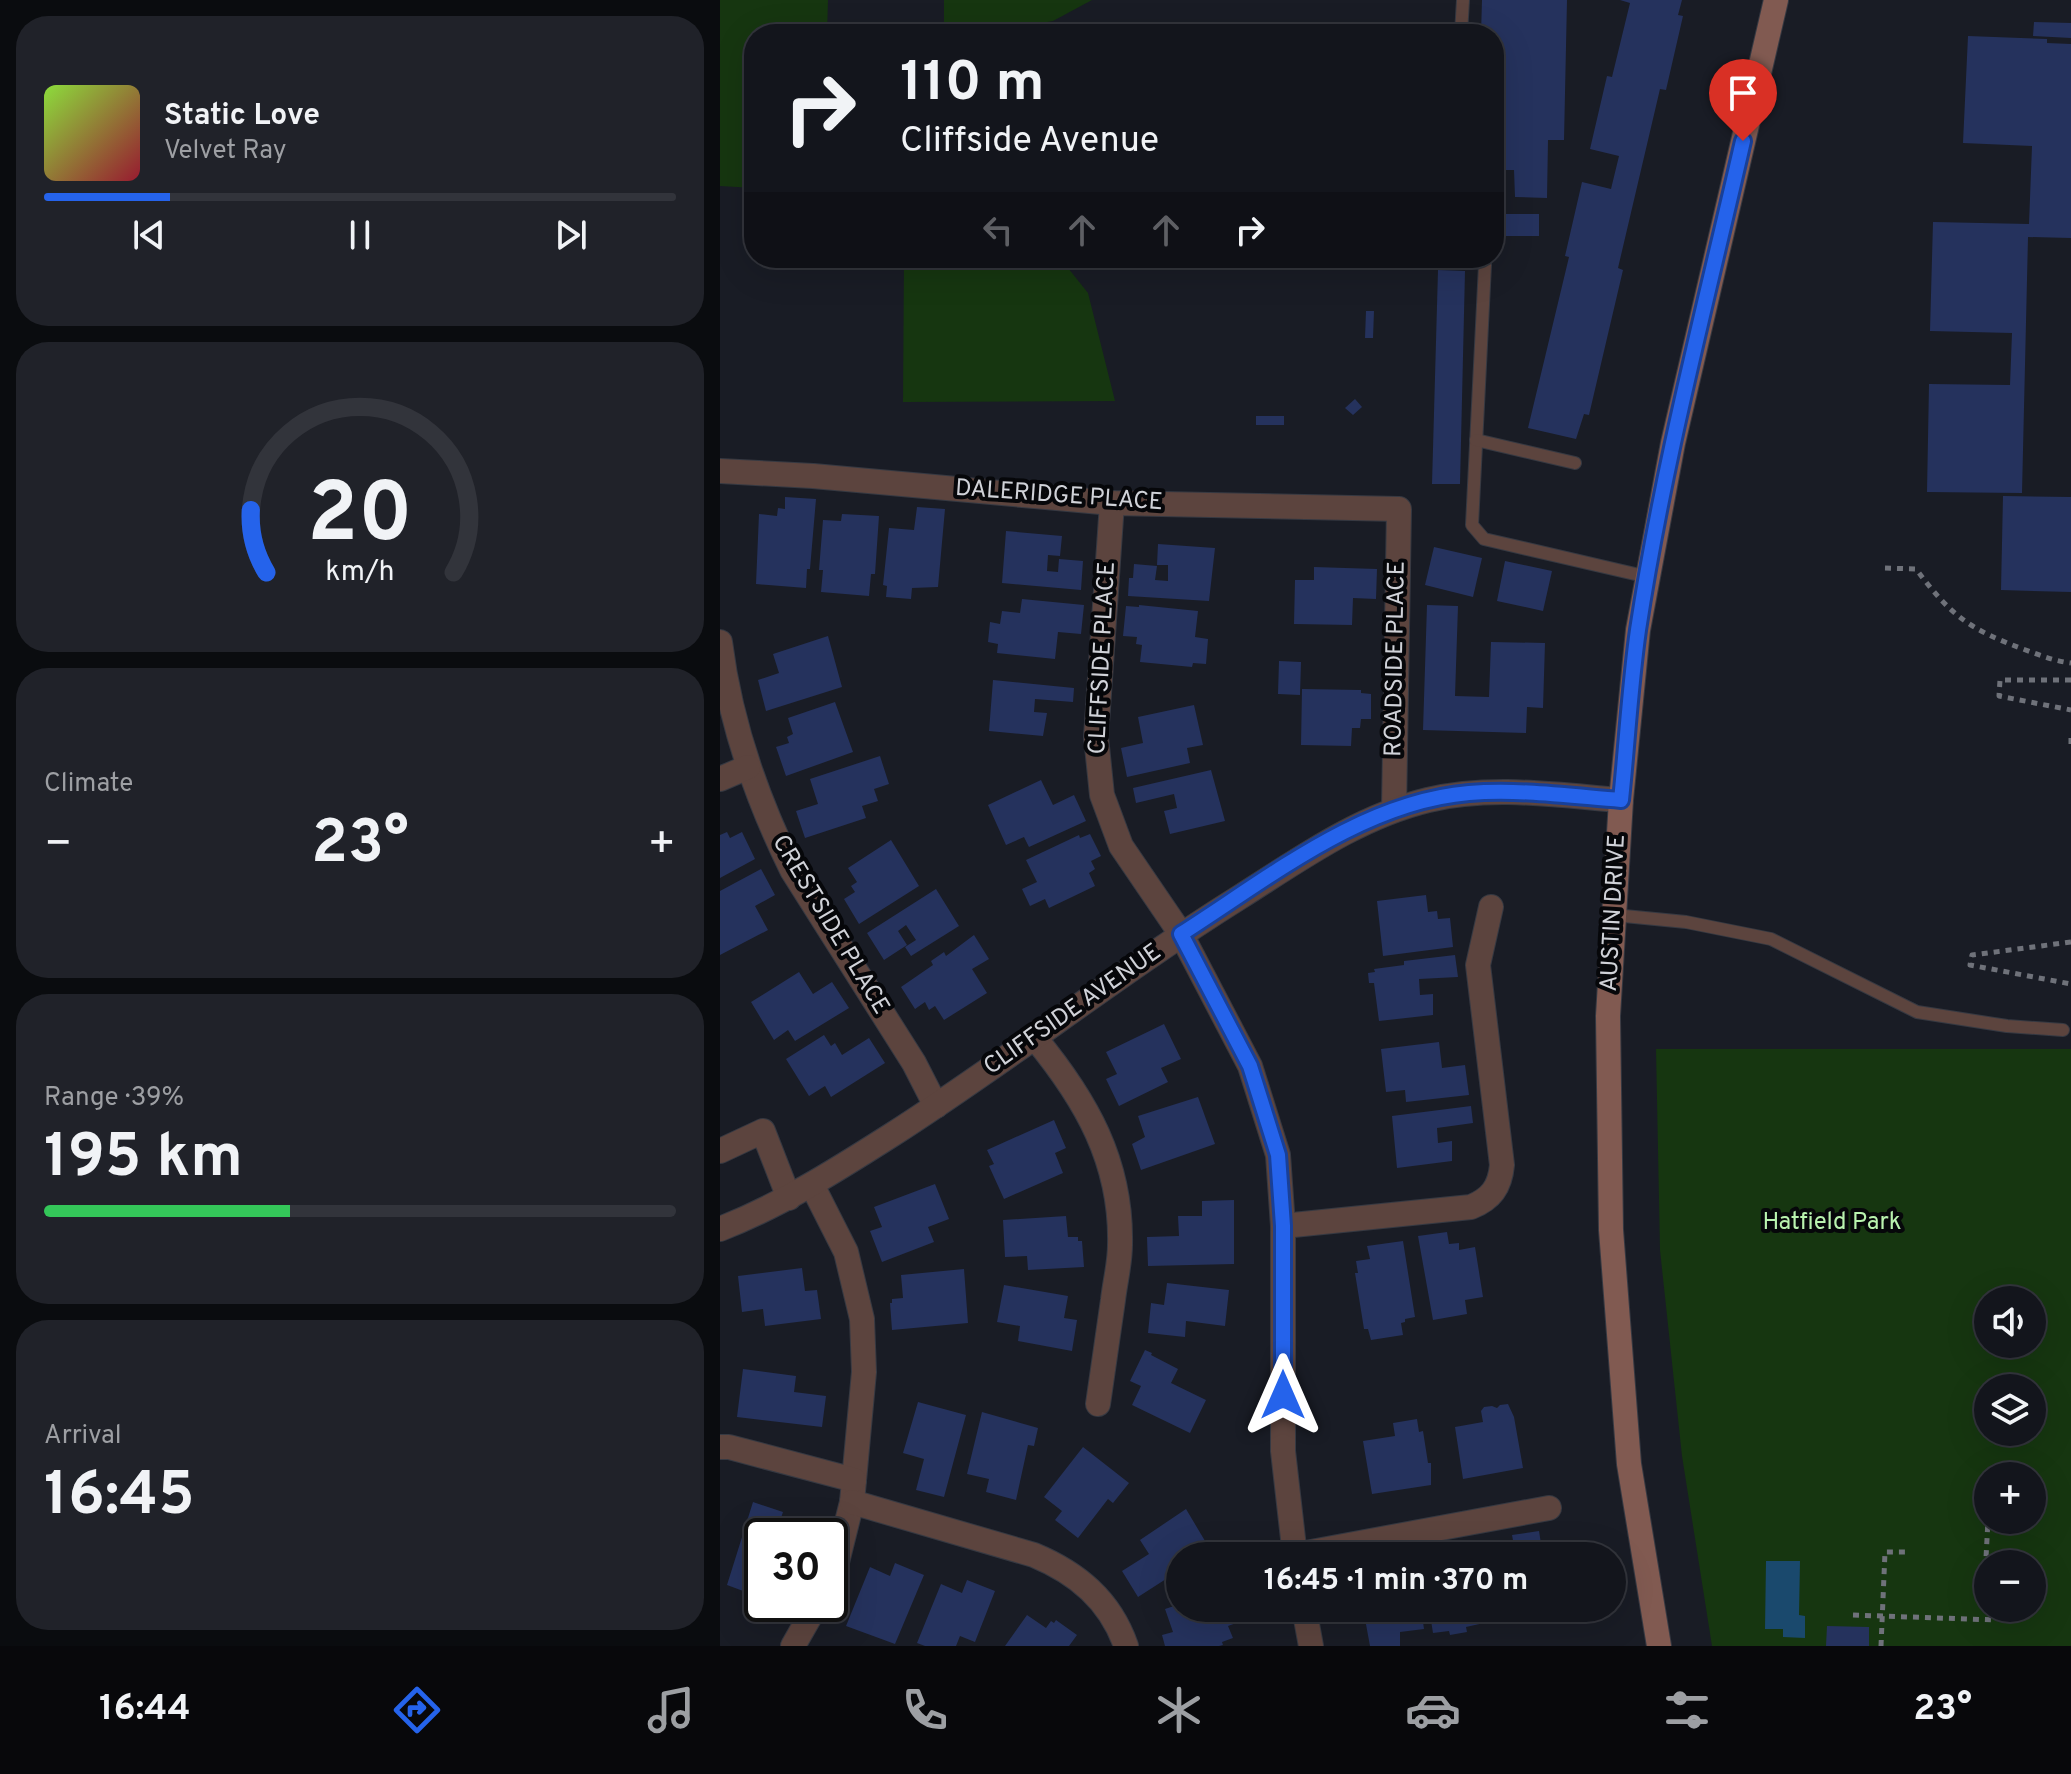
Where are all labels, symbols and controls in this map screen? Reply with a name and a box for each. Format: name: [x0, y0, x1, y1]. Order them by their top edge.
text: 110 m: [900, 50, 1045, 120]
icon: right: [768, 56, 872, 160]
pin: [1709, 59, 1777, 141]
icon: arrive: [1721, 71, 1765, 115]
text: Static Love: [164, 98, 320, 135]
text: Cliffside Avenue: [900, 119, 1159, 165]
text: Velvet Ray: [164, 135, 287, 168]
icon: left: [976, 208, 1020, 252]
icon: ahead: [1060, 208, 1104, 252]
icon: ahead: [1144, 208, 1188, 252]
icon: right: [1228, 208, 1272, 252]
icon: previous: [127, 213, 171, 257]
icon: pause: [338, 213, 382, 257]
icon: next: [549, 213, 593, 257]
text: 20: [307, 466, 413, 571]
street label: DALERIDGE PLACE: [954, 474, 1164, 518]
text: km/h: [325, 555, 395, 591]
street label: CLIFFSIDE PLACE: [1083, 561, 1123, 755]
street label: ROADSIDE PLACE: [1379, 561, 1413, 757]
text: Climate: [44, 768, 133, 801]
text: 23°: [311, 808, 409, 884]
text: −: [44, 818, 72, 874]
text: +: [648, 818, 676, 874]
street label: CRESTSIDE PLACE: [765, 830, 895, 1020]
street label: AUSTIN DRIVE: [1595, 834, 1633, 992]
street label: CLIFFSIDE AVENUE: [978, 938, 1168, 1082]
text: Range · 39%: [44, 1082, 184, 1115]
text: 195 km: [44, 1122, 243, 1198]
park label: Hatfield Park: [1762, 1208, 1902, 1238]
map controls: [1974, 1286, 2046, 1622]
button: sound: [1974, 1286, 2046, 1358]
position arrow: [1241, 1353, 1325, 1437]
button: layers: [1974, 1374, 2046, 1446]
text: Arrival: [44, 1420, 122, 1453]
text: 16:45: [44, 1460, 195, 1536]
button: +: [1974, 1462, 2046, 1534]
speed limit sign: 30: [744, 1518, 848, 1622]
button: −: [1974, 1550, 2046, 1622]
text: 16:45 · 1 min · 370 m: [1264, 1563, 1528, 1600]
icon: directions: [389, 1682, 445, 1738]
icon: music: [643, 1682, 699, 1738]
icon: phone: [897, 1682, 953, 1738]
icon: climate: [1151, 1682, 1207, 1738]
icon: car: [1405, 1682, 1461, 1738]
icon: filters: [1659, 1682, 1715, 1738]
text: 16:44: [99, 1687, 191, 1733]
text: 23°: [1913, 1687, 1972, 1733]

